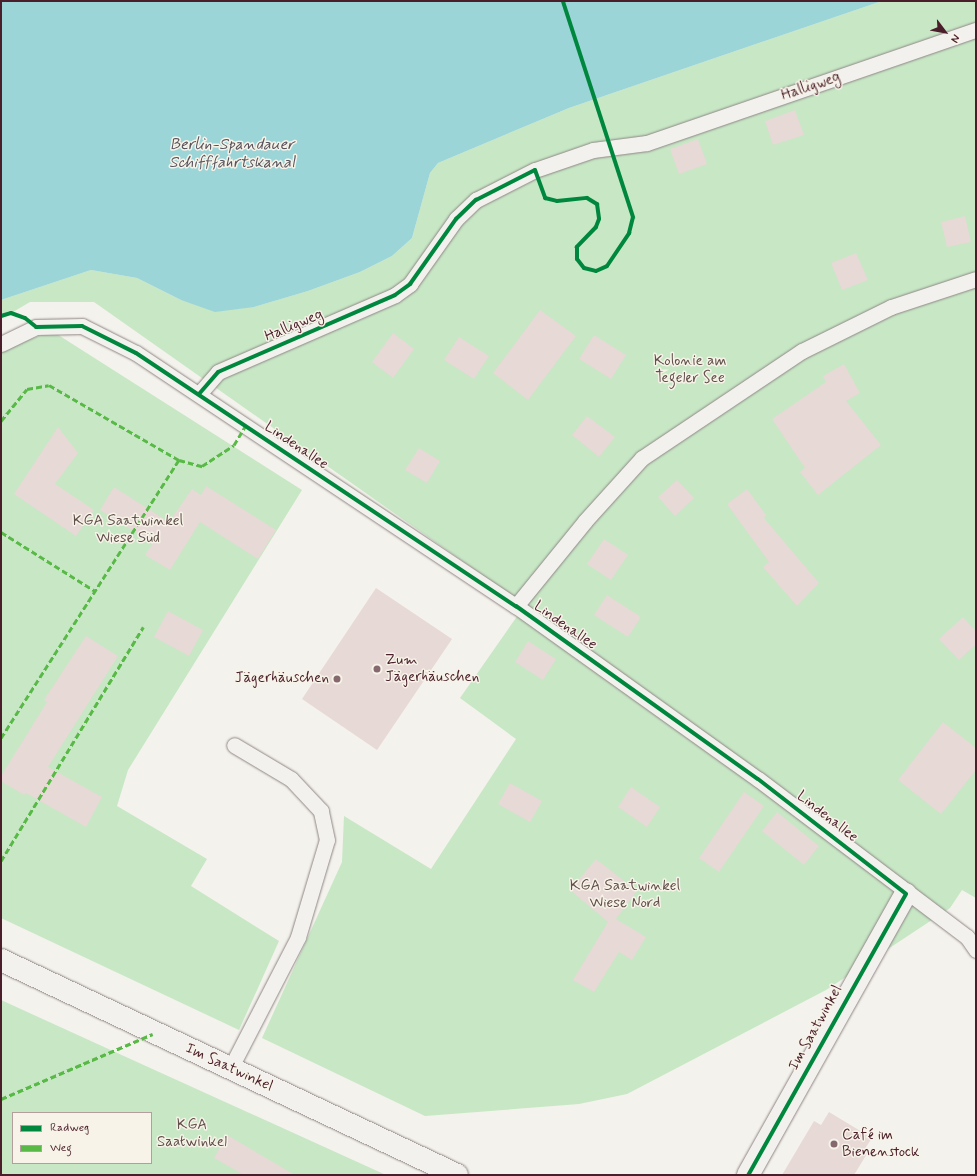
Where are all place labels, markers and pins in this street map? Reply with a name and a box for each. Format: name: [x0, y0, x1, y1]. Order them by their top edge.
place label: Zum Jägerhäuschen: [385, 651, 479, 686]
marker: Zum Jägerhäuschen: [372, 664, 382, 674]
place label: Jägerhäuschen: [235, 670, 329, 688]
marker: Jägerhäuschen: [332, 674, 342, 684]
place label: Café im Bienenstock: [842, 1126, 919, 1161]
marker: Café im Bienenstock: [829, 1139, 839, 1149]

